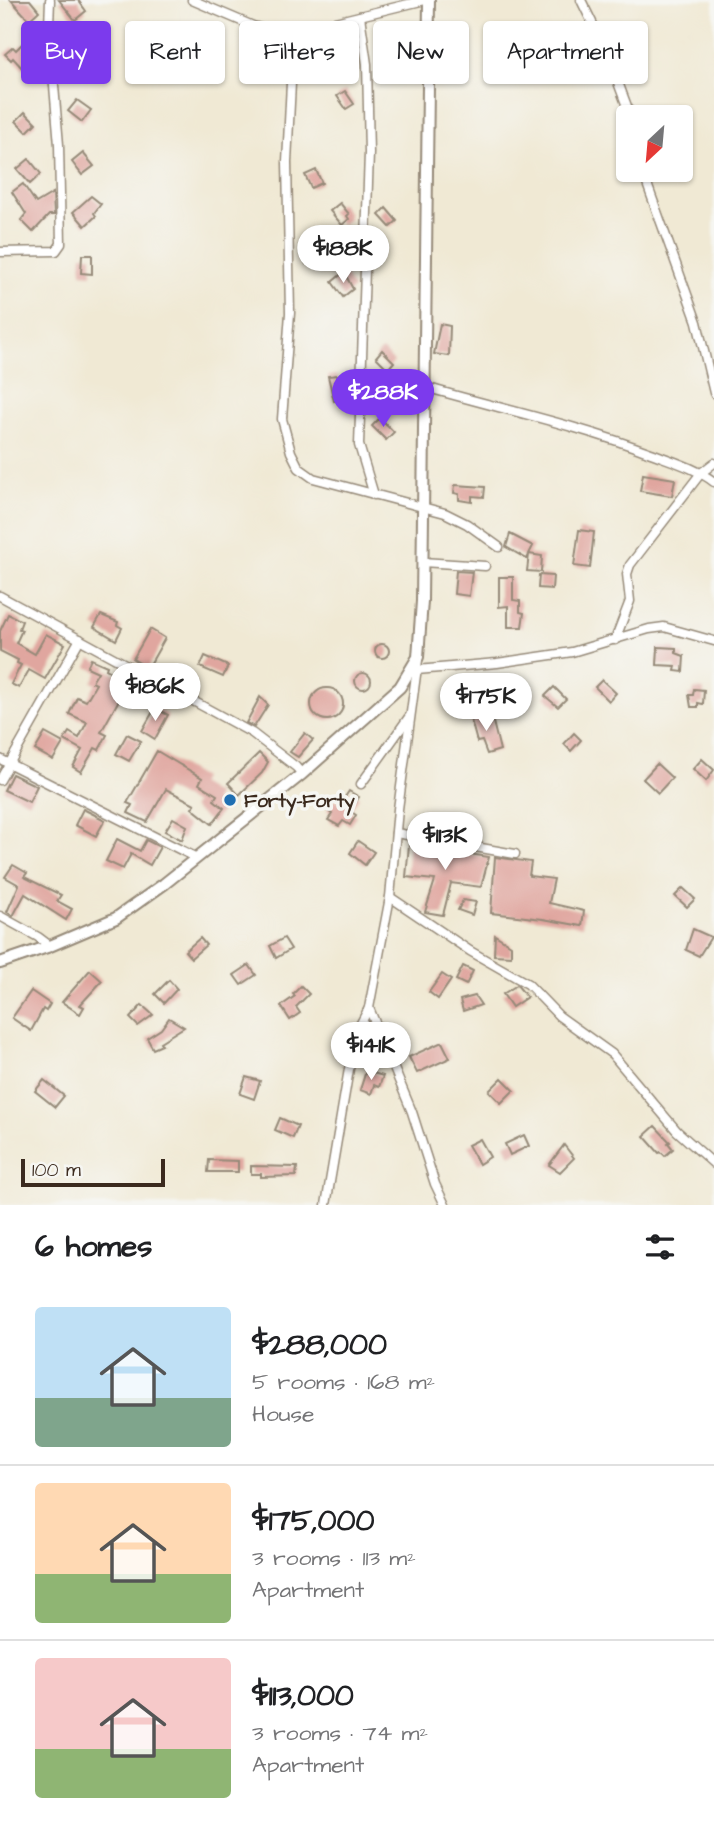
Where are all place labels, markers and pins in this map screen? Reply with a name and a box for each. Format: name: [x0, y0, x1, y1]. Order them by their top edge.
pin: $188K: [294, 226, 392, 285]
pin: $288K: [334, 370, 432, 429]
pin: $186K: [106, 664, 204, 723]
pin: $175K: [437, 674, 535, 733]
place label: Forty-Forty: [244, 788, 355, 816]
marker: Forty-Forty: [222, 792, 238, 808]
pin: $113K: [396, 812, 494, 872]
pin: $141K: [322, 1023, 420, 1082]

